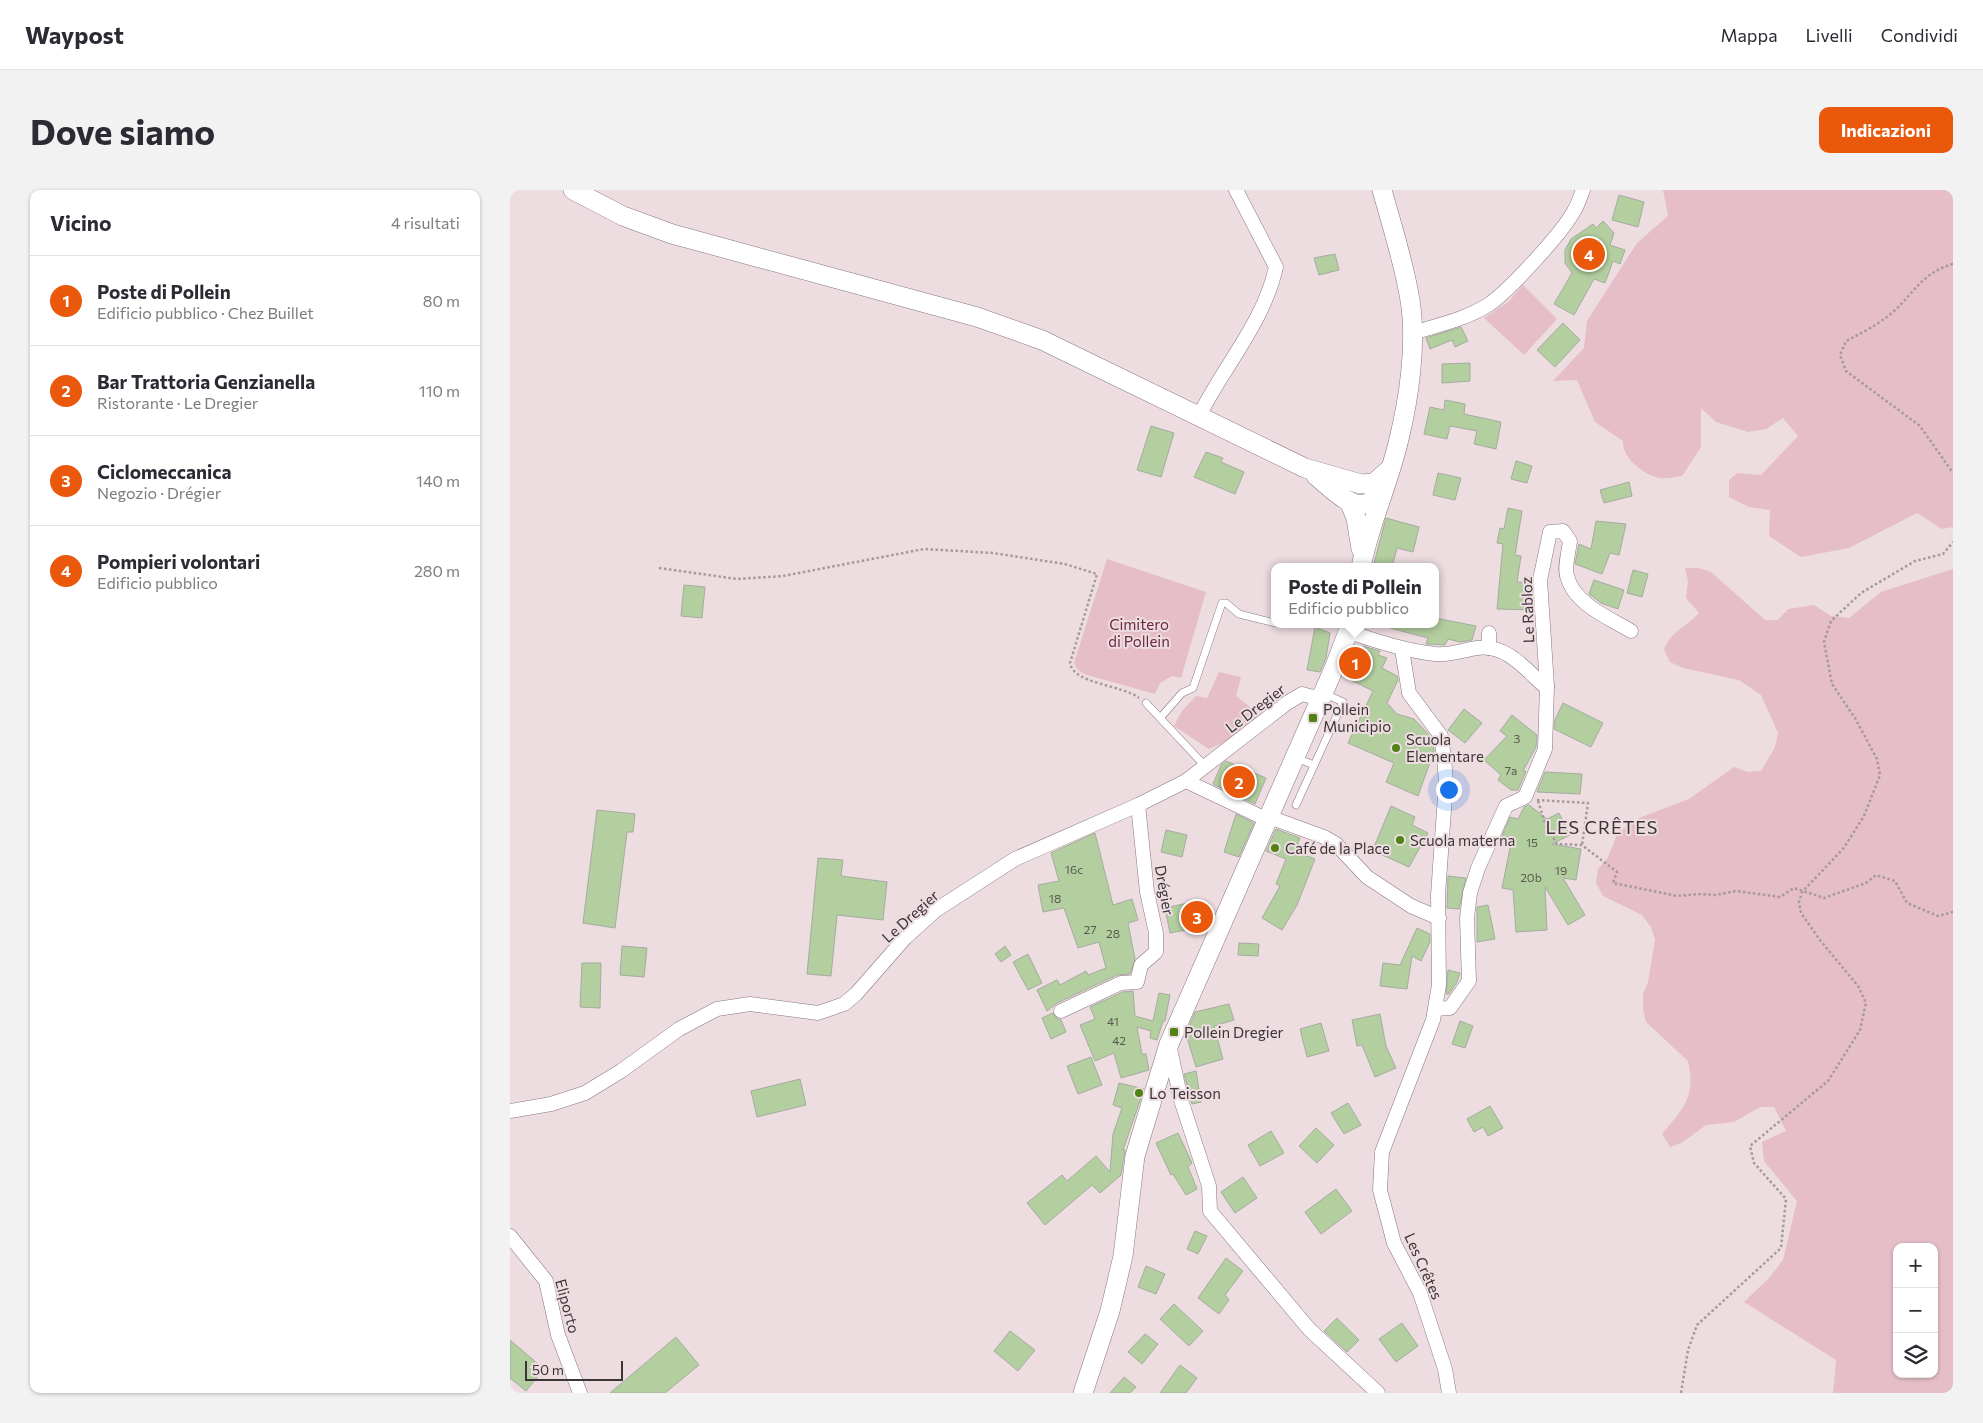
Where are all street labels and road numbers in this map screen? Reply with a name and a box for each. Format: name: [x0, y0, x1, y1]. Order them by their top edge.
street label: Le Rabloz: [1517, 577, 1537, 643]
street label: Le Dregier: [1222, 680, 1288, 736]
street label: Drégier: [1152, 864, 1178, 916]
street label: Le Dregier: [878, 886, 942, 946]
street label: Les Crêtes: [1401, 1230, 1447, 1302]
street label: Eliporto: [552, 1277, 584, 1335]

